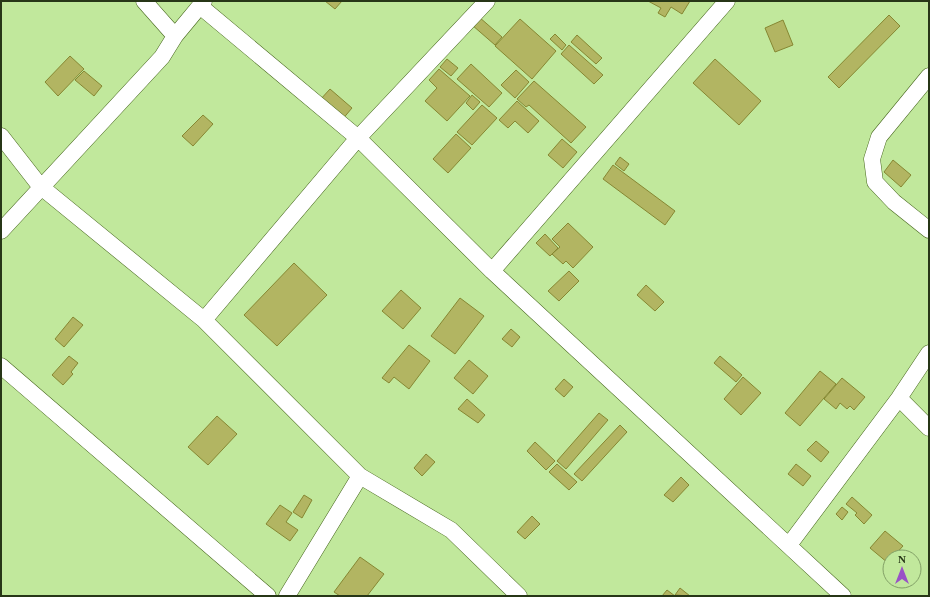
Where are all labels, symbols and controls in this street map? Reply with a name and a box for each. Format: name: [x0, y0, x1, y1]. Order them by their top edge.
north arrow: [882, 549, 922, 589]
text: N: [898, 553, 906, 565]

